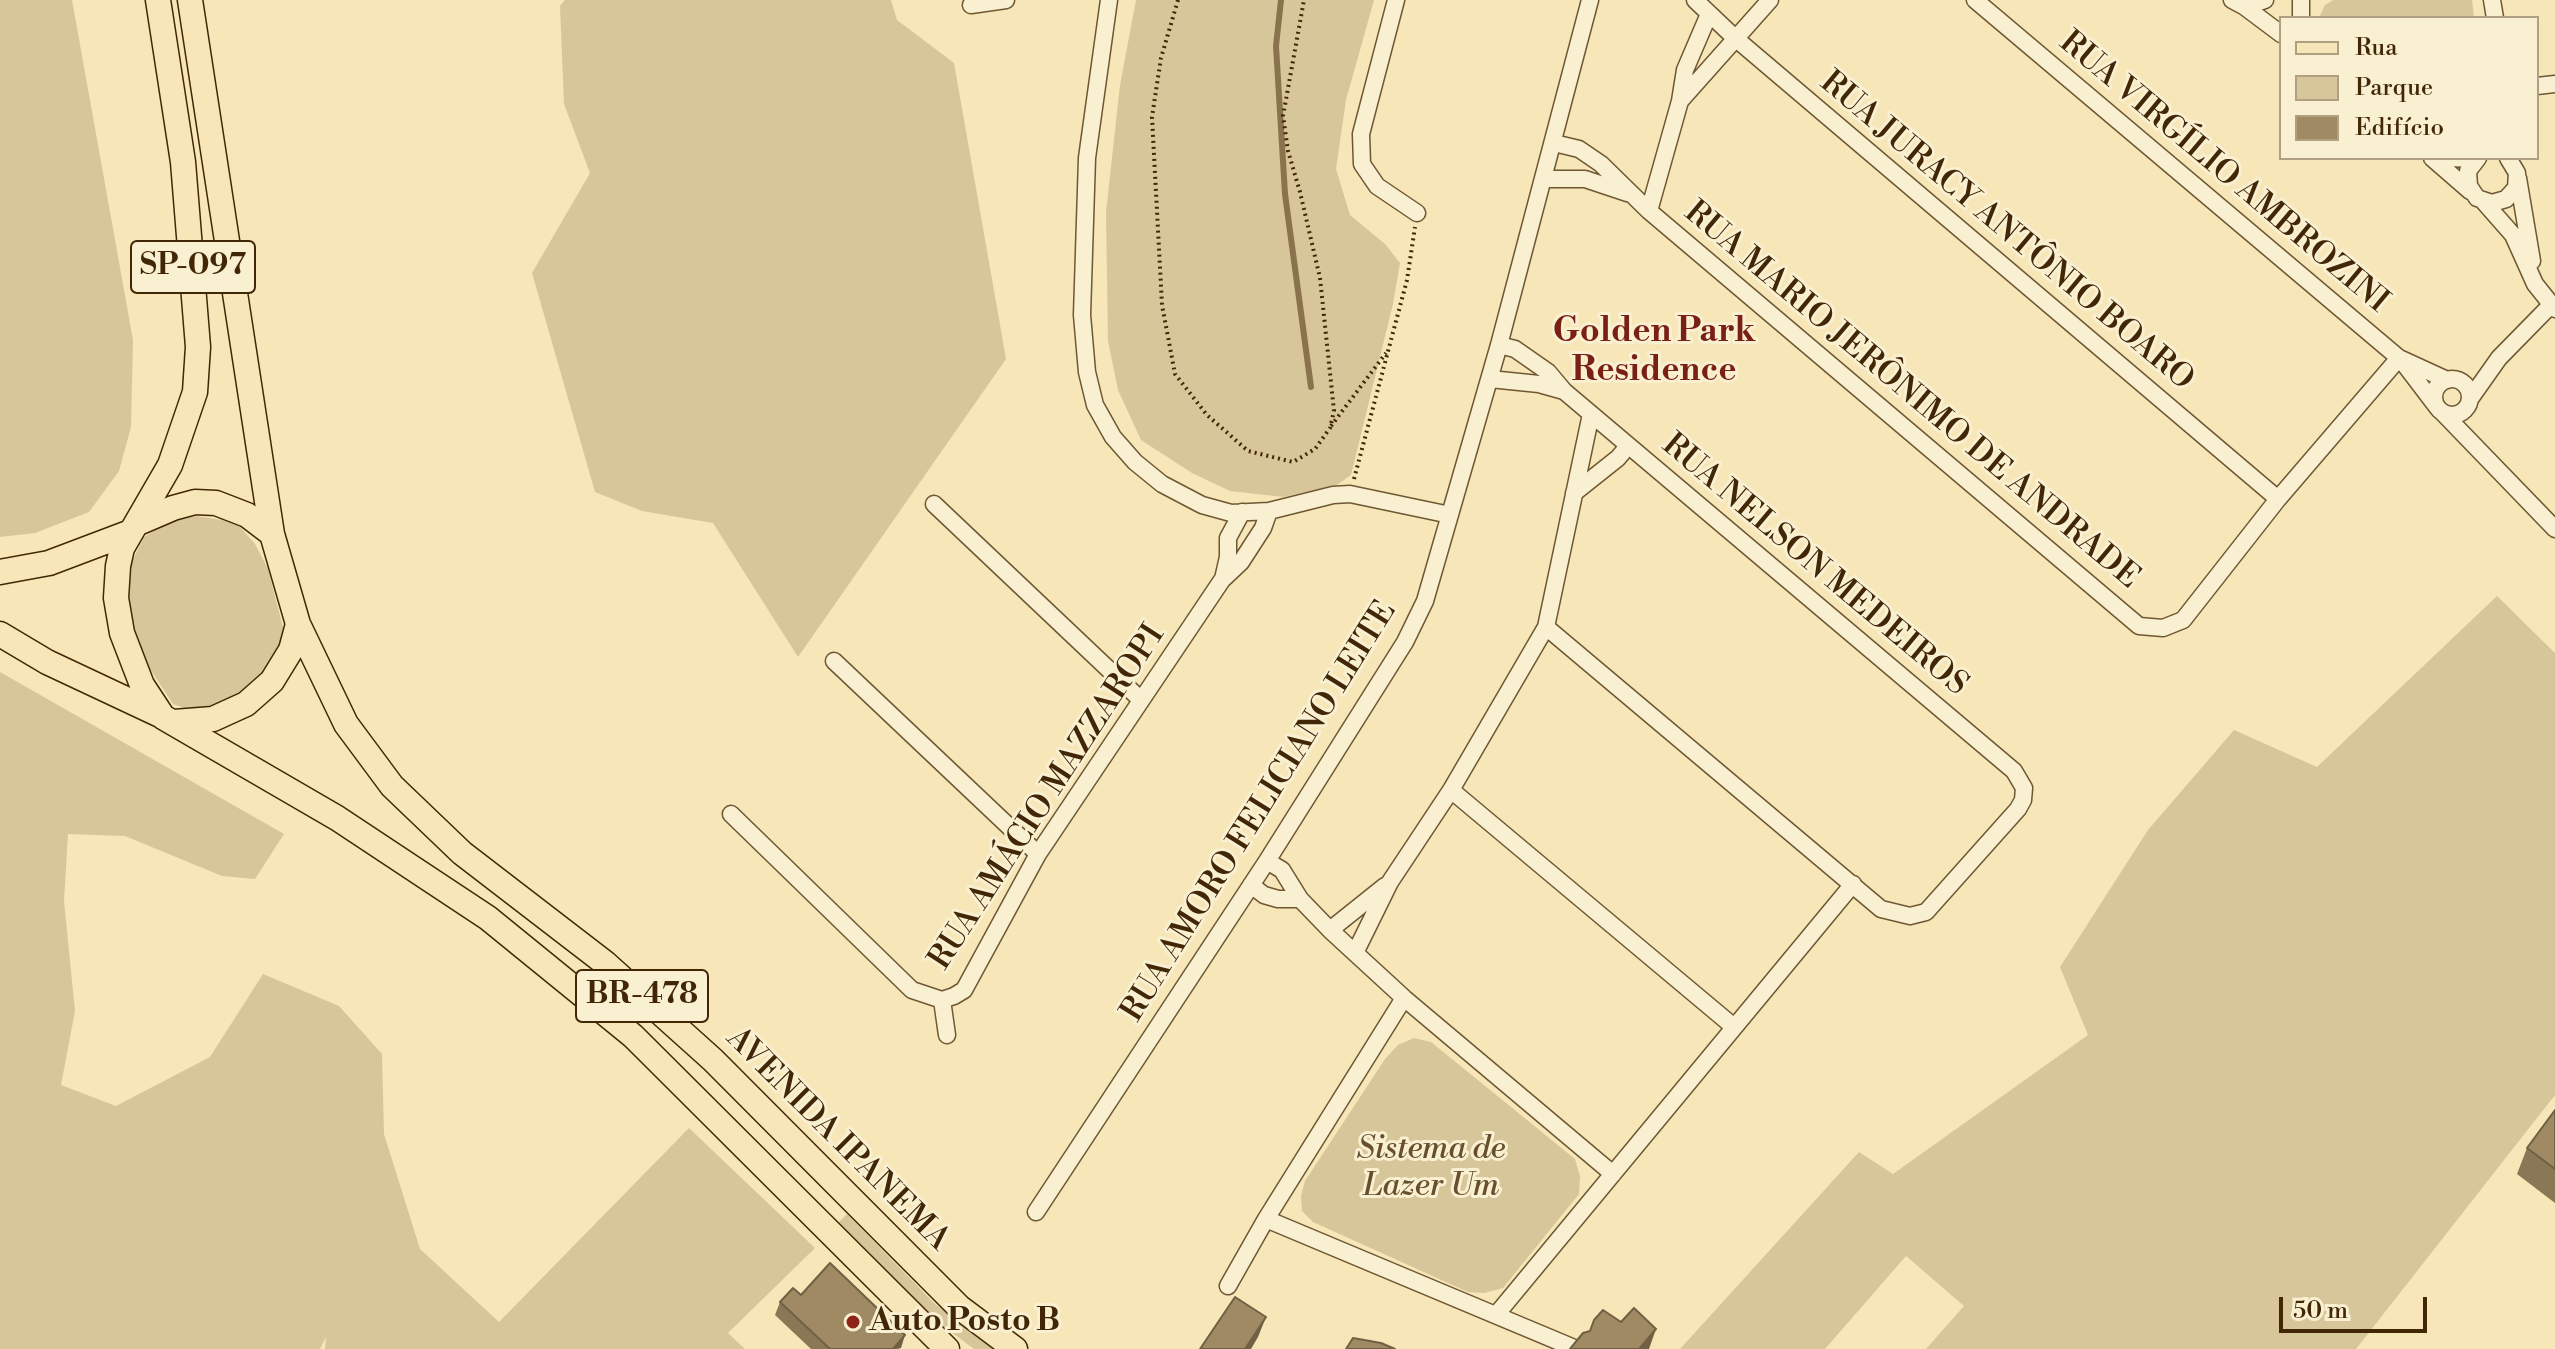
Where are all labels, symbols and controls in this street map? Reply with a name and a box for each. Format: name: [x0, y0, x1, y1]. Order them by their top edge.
legend: [2279, 16, 2539, 160]
street label: RUA VIRGÍLIO AMBROZINI: [2051, 24, 2395, 322]
text: Rua: [2355, 33, 2397, 63]
street label: RUA JURACY ANTÔNIO BOARO: [1811, 64, 2201, 400]
text: Parque: [2355, 73, 2433, 103]
text: Edifício: [2355, 113, 2444, 143]
street label: RUA MARIO JERÔNIMO DE ANDRADE: [1676, 194, 2146, 598]
road number: SP-097: [131, 241, 255, 293]
district label: Golden Park Residence: [1553, 313, 1755, 392]
street label: RUA NELSON MEDEIROS: [1653, 427, 1975, 705]
street label: RUA AMORO FELICIANO LEITE: [1114, 595, 1406, 1029]
street label: RUA AMÁCIO MAZZAROPI: [922, 618, 1174, 978]
road number: BR-478: [576, 970, 708, 1022]
street label: AVENIDA IPANEMA: [717, 1020, 957, 1260]
park label: Sistema de Lazer Um: [1357, 1131, 1505, 1206]
scale bar: [2283, 1281, 2431, 1331]
text: 50 m: [2293, 1296, 2348, 1326]
place label: Auto Posto B: [869, 1303, 1060, 1341]
marker: Auto Posto B: [844, 1313, 862, 1331]

